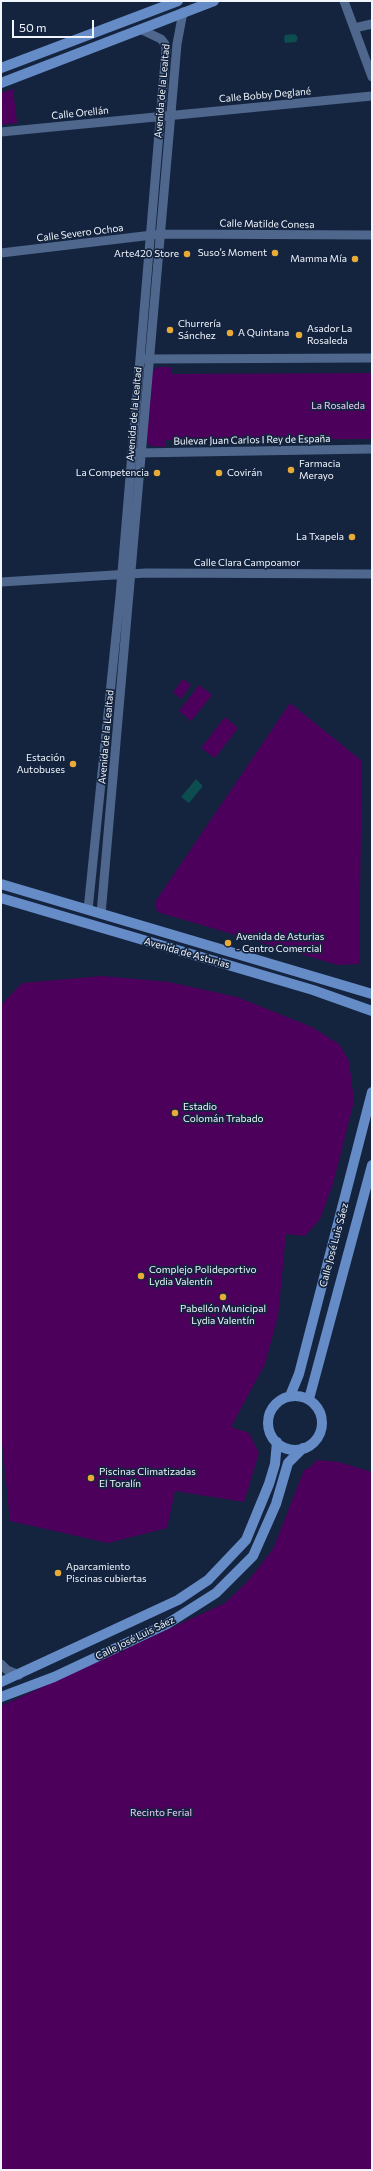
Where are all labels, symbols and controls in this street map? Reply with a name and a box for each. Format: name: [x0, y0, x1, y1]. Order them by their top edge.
scale bar: [14, 12, 96, 38]
text: 50 m: [19, 20, 47, 34]
street label: Avenida de la Lealtad: [152, 43, 172, 139]
street label: Calle Bobby Deglané: [218, 85, 312, 105]
street label: Calle Orellán: [51, 104, 109, 122]
street label: Calle Matilde Conesa: [219, 217, 315, 231]
street label: Calle Severo Ochoa: [36, 222, 124, 244]
place label: Suso’s Moment: [198, 247, 267, 259]
place label: Arte420 Store: [114, 248, 179, 260]
marker: Suso’s Moment: [270, 248, 280, 258]
marker: Arte420 Store: [182, 249, 192, 259]
place label: Mamma Mía: [290, 253, 347, 265]
marker: Mamma Mía: [350, 254, 360, 264]
place label: Churrería Sánchez: [178, 318, 221, 342]
place label: Asador La Rosaleda: [307, 323, 352, 346]
marker: Churrería Sánchez: [165, 325, 175, 335]
place label: A Quintana: [238, 327, 289, 339]
marker: A Quintana: [225, 328, 235, 338]
marker: Asador La Rosaleda: [294, 330, 304, 340]
street label: Avenida de la Lealtad: [124, 366, 144, 462]
park label: La Rosaleda: [311, 400, 365, 412]
street label: Bulevar Juan Carlos I Rey de España: [173, 433, 331, 447]
place label: Farmacia Merayo: [299, 458, 340, 482]
marker: Farmacia Merayo: [286, 465, 296, 475]
place label: La Competencia: [76, 467, 149, 479]
place label: Covirán: [227, 467, 262, 479]
marker: La Competencia: [152, 468, 162, 478]
marker: Covirán: [214, 468, 224, 478]
place label: La Txapela: [296, 531, 344, 543]
marker: La Txapela: [347, 532, 357, 542]
street label: Calle Clara Campoamor: [194, 557, 300, 569]
street label: Avenida de la Lealtad: [96, 689, 116, 785]
place label: Estación Autobuses: [17, 752, 65, 776]
marker: Estación Autobuses: [68, 759, 78, 769]
place label: Avenida de Asturias - Centro Comercial: [236, 931, 324, 954]
street label: Avenida de Asturias: [143, 935, 231, 971]
marker: Avenida de Asturias - Centro Comercial: [223, 938, 233, 948]
place label: Estadio Colomán Trabado: [183, 1101, 263, 1124]
marker: Estadio Colomán Trabado: [170, 1108, 180, 1118]
street label: Calle José Luis Sáez: [317, 1202, 351, 1288]
place label: Complejo Polideportivo Lydia Valentín: [149, 1264, 256, 1288]
marker: Complejo Polideportivo Lydia Valentín: [136, 1271, 146, 1281]
marker: Pabellón Municipal Lydia Valentín: [218, 1292, 228, 1302]
place label: Pabellón Municipal Lydia Valentín: [180, 1303, 266, 1326]
place label: Piscinas Climatizadas El Toralín: [99, 1466, 196, 1490]
marker: Piscinas Climatizadas El Toralín: [86, 1473, 96, 1483]
place label: Aparcamiento Piscinas cubiertas: [66, 1561, 146, 1584]
marker: Aparcamiento Piscinas cubiertas: [53, 1568, 63, 1578]
street label: Calle José Luis Sáez: [93, 1614, 177, 1662]
park label: Recinto Ferial: [130, 1807, 192, 1819]

